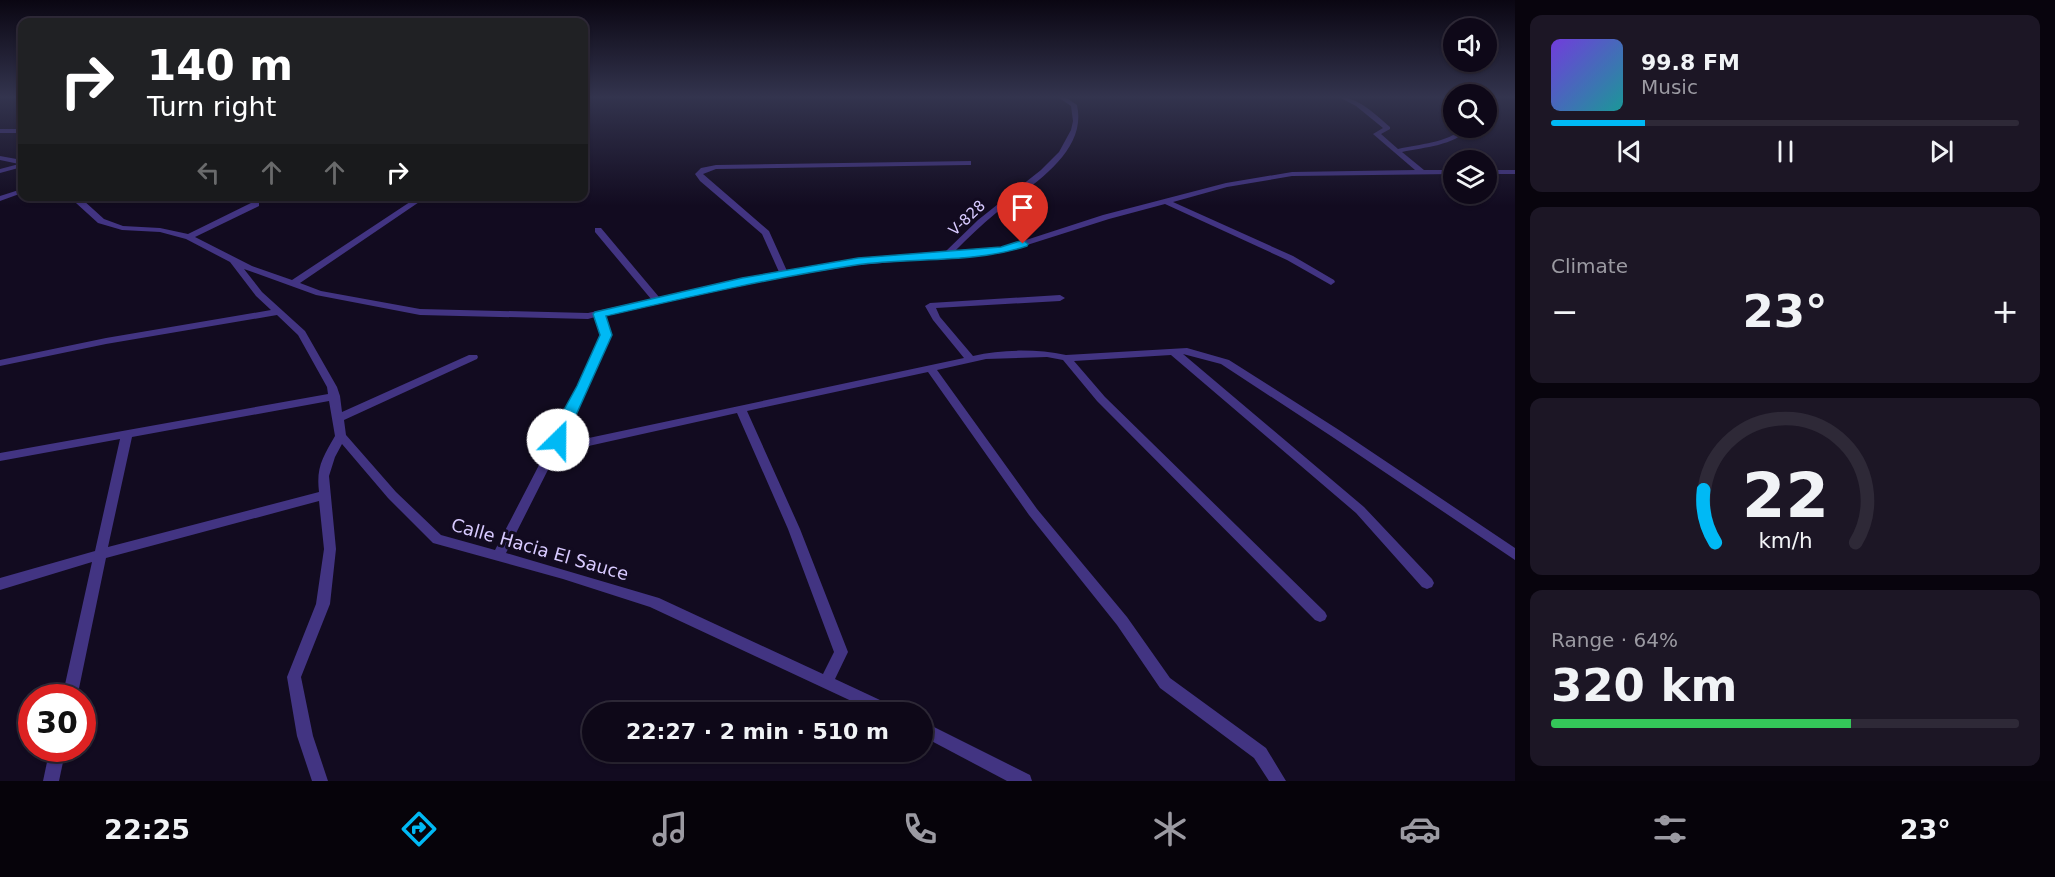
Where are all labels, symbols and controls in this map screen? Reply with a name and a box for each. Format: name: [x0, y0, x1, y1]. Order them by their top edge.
map controls: [1443, 18, 1497, 204]
button: sound: [1443, 18, 1497, 72]
text: 140 m: [147, 41, 293, 90]
icon: right: [48, 42, 126, 120]
text: 99.8 FM: [1641, 50, 1740, 75]
text: Music: [1641, 75, 1698, 99]
button: search: [1443, 84, 1497, 138]
text: Turn right: [147, 91, 276, 122]
icon: previous: [1613, 135, 1646, 168]
icon: pause: [1769, 135, 1802, 168]
icon: next: [1925, 135, 1958, 168]
button: layers: [1443, 150, 1497, 204]
icon: left: [192, 156, 225, 189]
icon: ahead: [255, 156, 288, 189]
icon: ahead: [318, 156, 351, 189]
icon: right: [381, 156, 414, 189]
pin: [997, 182, 1048, 244]
icon: arrive: [1006, 191, 1039, 224]
street label: V-828: [945, 197, 989, 239]
text: Climate: [1551, 254, 1628, 278]
text: 23°: [1742, 285, 1828, 338]
text: −: [1551, 292, 1579, 331]
text: +: [1991, 292, 2019, 331]
position arrow: [526, 408, 590, 472]
text: 22: [1742, 459, 1828, 532]
street label: Calle Hacia El Sauce: [449, 514, 631, 584]
text: km/h: [1758, 529, 1812, 554]
text: Range · 64%: [1551, 628, 1678, 652]
text: 320 km: [1551, 659, 1737, 712]
speed limit sign: 30: [18, 684, 96, 762]
text: 22:27 · 2 min · 510 m: [626, 719, 889, 744]
icon: directions: [398, 808, 440, 850]
icon: music: [649, 808, 691, 850]
icon: phone: [899, 808, 941, 850]
icon: climate: [1149, 808, 1191, 850]
icon: car: [1399, 808, 1441, 850]
icon: filters: [1649, 808, 1691, 850]
text: 22:25: [104, 814, 190, 845]
text: 23°: [1900, 814, 1951, 845]

